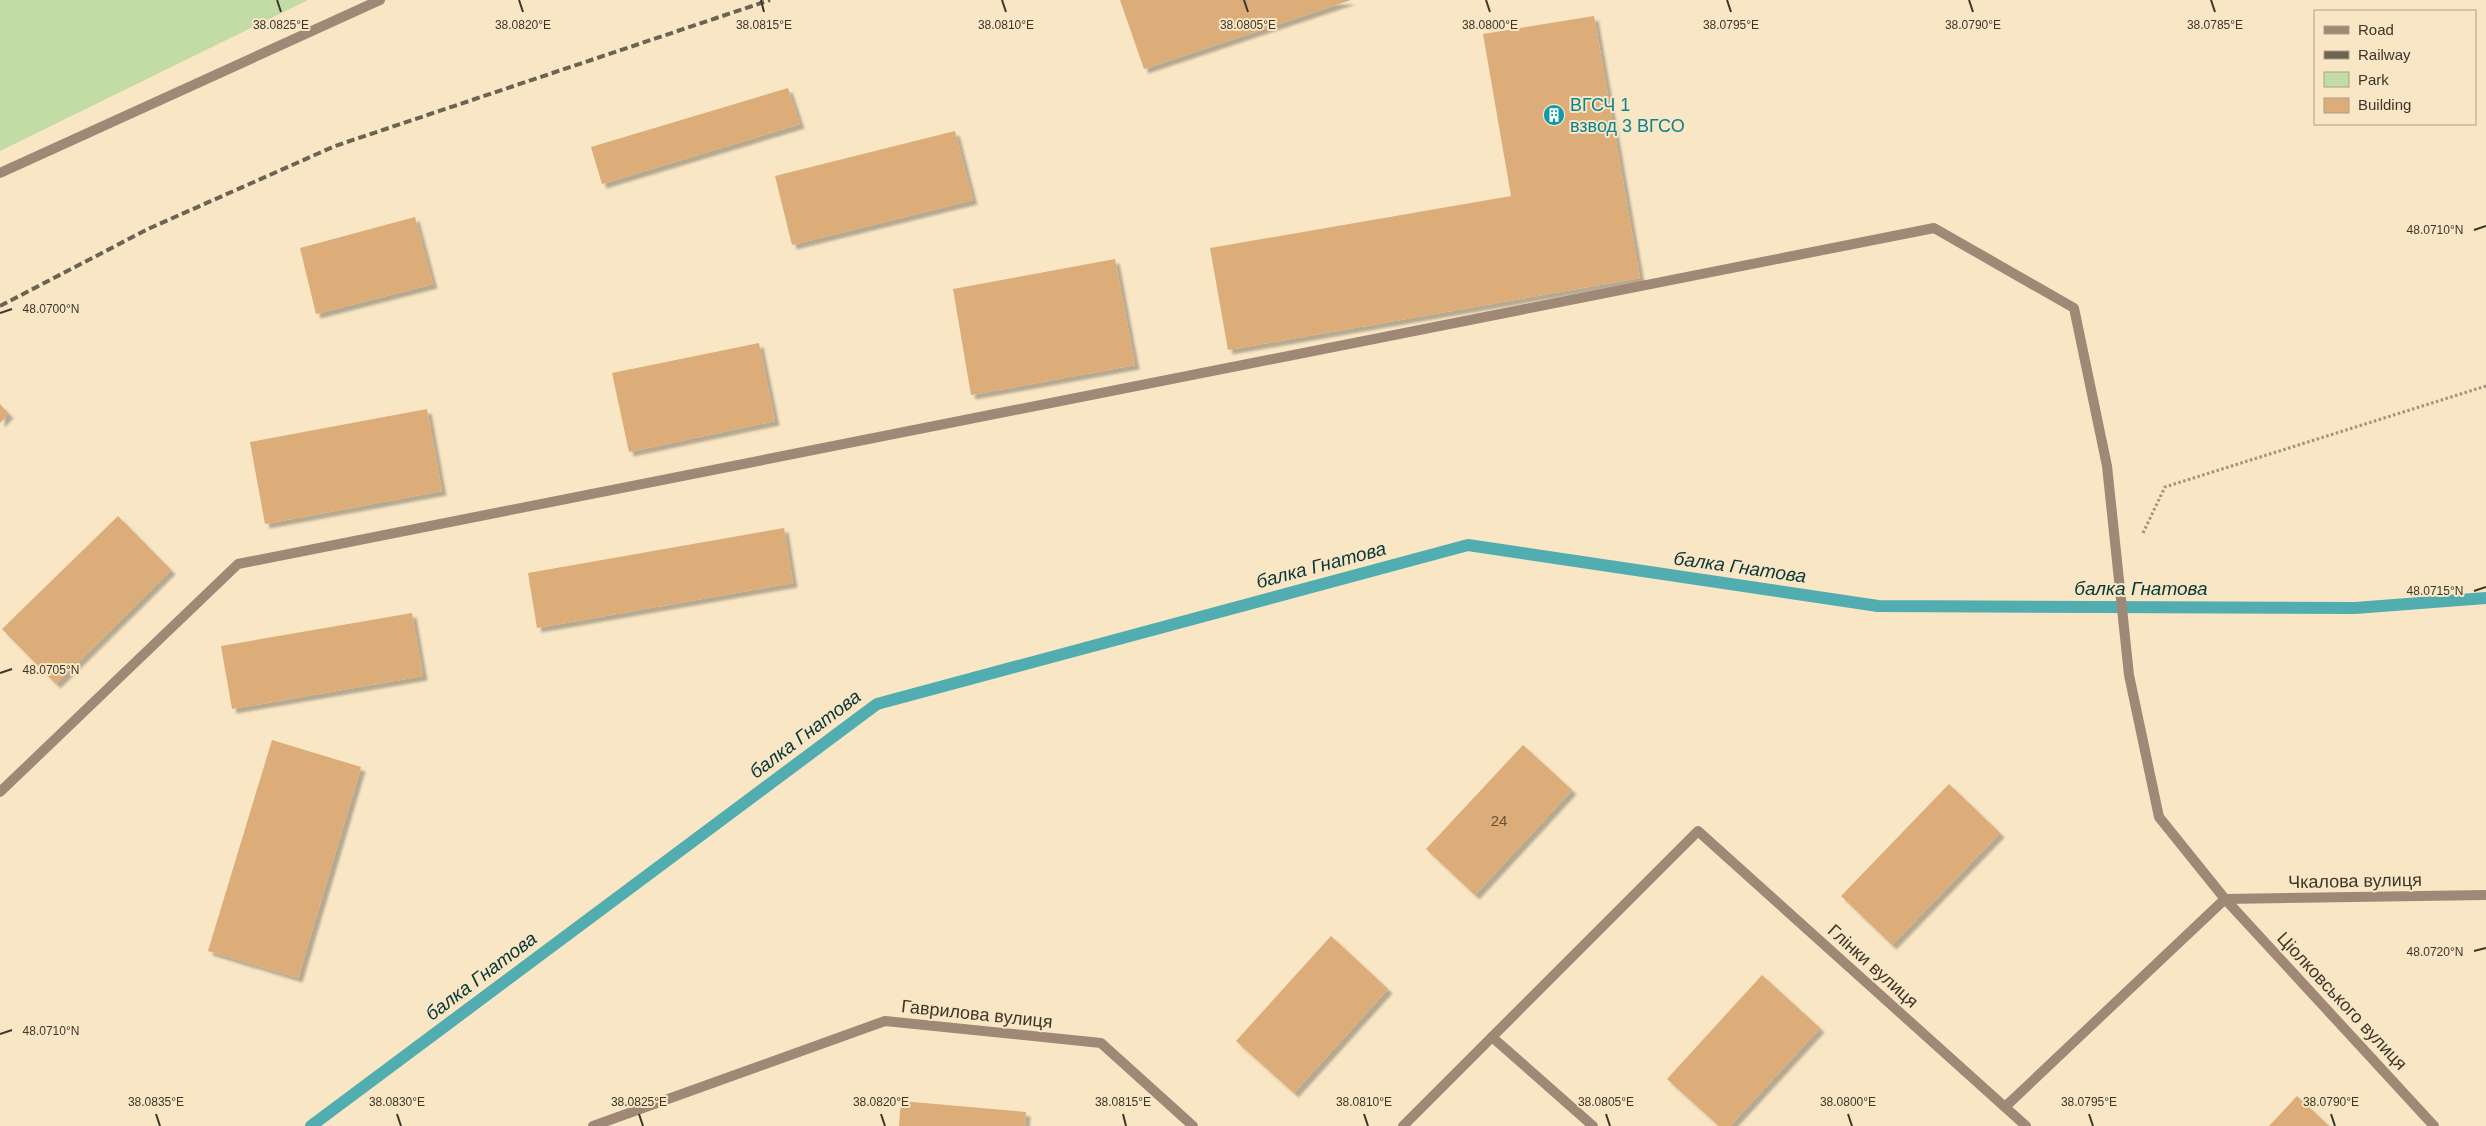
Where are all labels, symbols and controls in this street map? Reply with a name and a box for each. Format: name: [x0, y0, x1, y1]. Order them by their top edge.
legend: [2314, 10, 2476, 125]
text: 38.0825°E: [253, 18, 309, 32]
text: 38.0820°E: [495, 18, 551, 32]
text: 38.0815°E: [736, 18, 792, 32]
text: 38.0810°E: [978, 18, 1034, 32]
text: 38.0805°E: [1220, 18, 1276, 32]
text: 38.0800°E: [1462, 18, 1518, 32]
text: 38.0795°E: [1703, 18, 1759, 32]
text: 38.0790°E: [1945, 18, 2001, 32]
text: 38.0785°E: [2187, 18, 2243, 32]
text: Road: [2358, 21, 2394, 38]
text: Railway: [2358, 46, 2411, 63]
text: Park: [2358, 71, 2389, 88]
place label: ВГСЧ 1 взвод 3 ВГСО: [1570, 95, 1685, 136]
text: Building: [2358, 96, 2411, 113]
building icon: ВГСЧ 1 взвод 3 ВГСО: [1542, 103, 1566, 127]
text: 48.0710°N: [2407, 223, 2463, 237]
text: 48.0700°N: [23, 302, 79, 316]
water label: балка Гнатова: [1254, 538, 1388, 592]
water label: балка Гнатова: [1673, 547, 1807, 587]
water label: балка Гнатова: [2074, 578, 2208, 599]
text: 48.0715°N: [2407, 584, 2463, 598]
text: 48.0705°N: [23, 663, 79, 677]
water label: балка Гнатова: [745, 685, 865, 783]
house number: 24: [1491, 812, 1507, 829]
street label: Чкалова вулиця: [2288, 870, 2422, 892]
street label: Глінки вулиця: [1824, 920, 1922, 1012]
water label: балка Гнатова: [421, 927, 541, 1025]
street label: Ціолковського вулиця: [2273, 928, 2411, 1074]
text: 48.0720°N: [2407, 945, 2463, 959]
street label: Гаврилова вулиця: [900, 996, 1054, 1032]
text: 48.0710°N: [23, 1024, 79, 1038]
text: 38.0835°E: [128, 1095, 184, 1109]
text: 38.0830°E: [369, 1095, 425, 1109]
text: 38.0825°E: [611, 1095, 667, 1109]
text: 38.0820°E: [853, 1095, 909, 1109]
text: 38.0815°E: [1095, 1095, 1151, 1109]
text: 38.0810°E: [1336, 1095, 1392, 1109]
text: 38.0805°E: [1578, 1095, 1634, 1109]
text: 38.0800°E: [1820, 1095, 1876, 1109]
text: 38.0795°E: [2061, 1095, 2117, 1109]
text: 38.0790°E: [2303, 1095, 2359, 1109]

